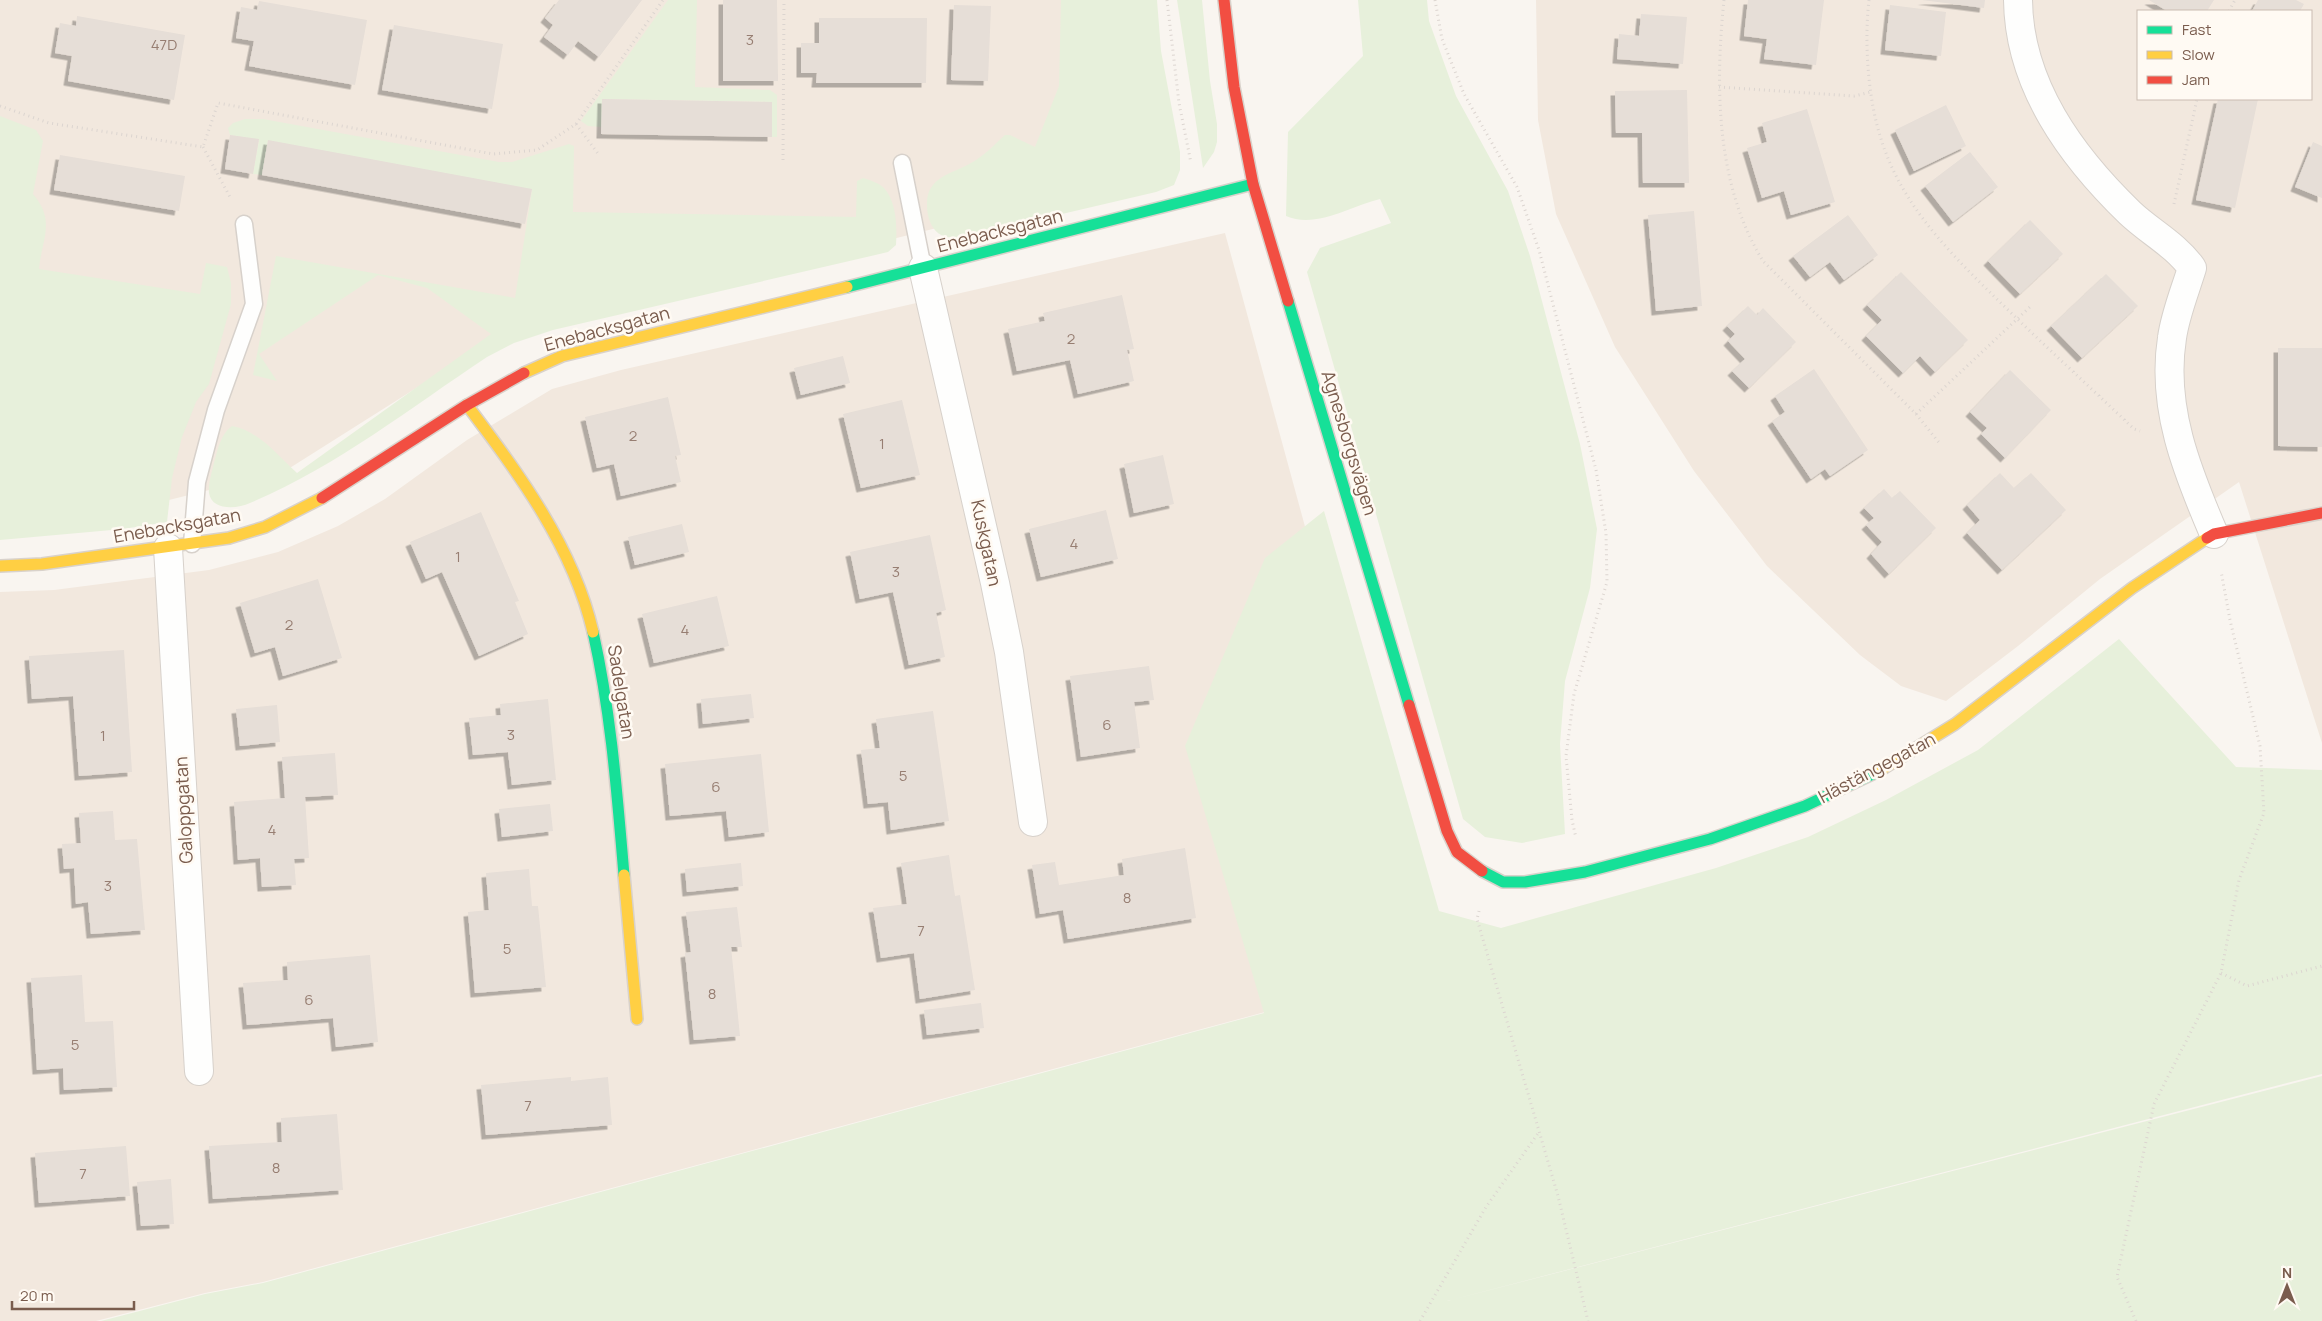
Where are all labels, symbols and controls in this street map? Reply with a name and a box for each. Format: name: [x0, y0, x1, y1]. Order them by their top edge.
legend: [2137, 10, 2312, 100]
text: Fast: [2182, 19, 2211, 40]
house number: 3: [746, 29, 754, 50]
house number: 47D: [151, 34, 177, 55]
text: Slow: [2182, 44, 2215, 65]
text: Jam: [2182, 69, 2210, 90]
street label: Enebacksgatan: [934, 203, 1065, 257]
street label: Enebacksgatan: [541, 300, 672, 356]
house number: 2: [1067, 328, 1075, 349]
street label: Agnesborgsvägen: [1317, 367, 1383, 518]
house number: 2: [629, 425, 637, 446]
house number: 1: [879, 433, 885, 454]
street label: Kuskgatan: [966, 497, 1008, 588]
street label: Enebacksgatan: [111, 502, 242, 548]
house number: 4: [1070, 533, 1079, 554]
house number: 1: [455, 546, 461, 567]
house number: 3: [892, 561, 900, 582]
house number: 2: [285, 614, 293, 635]
house number: 4: [681, 619, 690, 640]
street label: Sadelgatan: [603, 643, 641, 741]
house number: 6: [1102, 714, 1112, 735]
house number: 3: [507, 724, 515, 745]
house number: 1: [100, 725, 106, 746]
street label: Hästängegatan: [1814, 726, 1939, 808]
street label: Galoppgatan: [168, 756, 198, 864]
house number: 5: [899, 765, 907, 786]
house number: 6: [711, 776, 721, 797]
house number: 4: [268, 819, 277, 840]
house number: 3: [104, 875, 112, 896]
house number: 8: [1123, 887, 1131, 908]
house number: 7: [917, 920, 925, 941]
house number: 5: [503, 938, 511, 959]
house number: 8: [708, 983, 716, 1004]
house number: 6: [304, 989, 314, 1010]
house number: 5: [71, 1034, 79, 1055]
house number: 7: [524, 1095, 532, 1116]
house number: 8: [272, 1157, 280, 1178]
house number: 7: [79, 1163, 87, 1184]
north arrow: [2262, 1261, 2312, 1311]
text: N: [2282, 1263, 2292, 1282]
scale bar: [12, 1278, 135, 1310]
text: 20 m: [20, 1285, 53, 1306]

